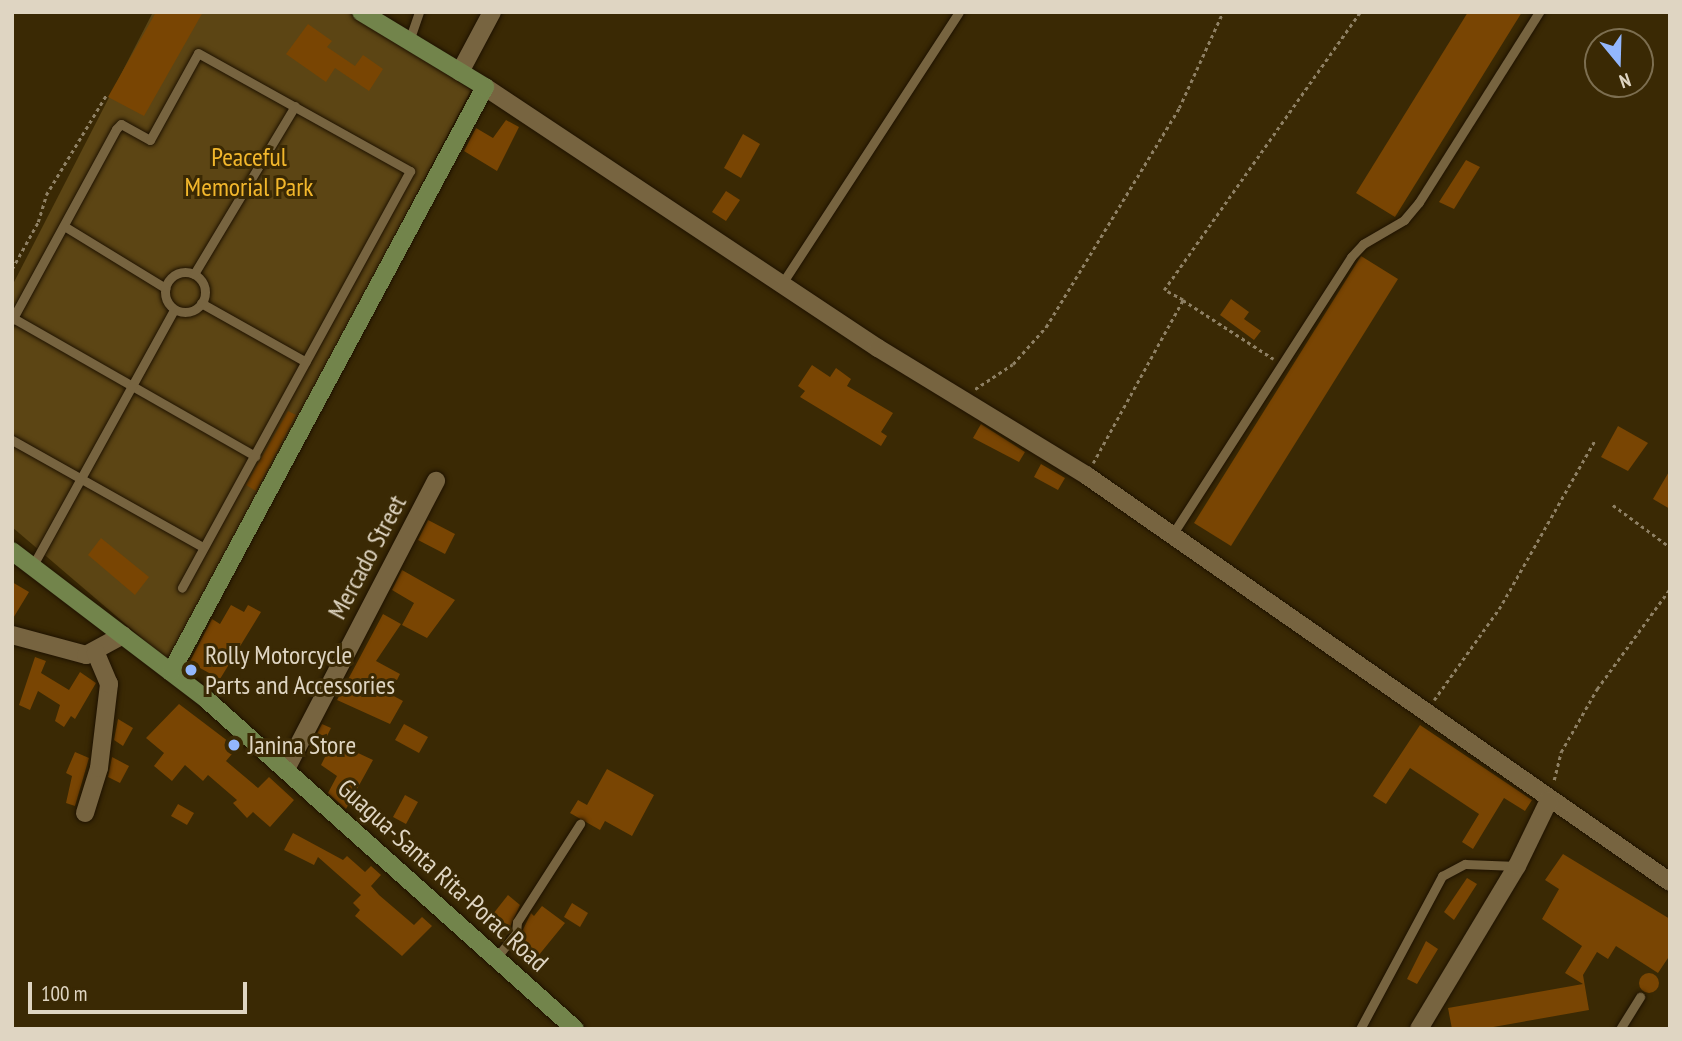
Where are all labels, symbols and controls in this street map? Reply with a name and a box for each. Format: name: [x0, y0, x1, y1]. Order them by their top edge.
north arrow: [1584, 28, 1654, 98]
text: N: [1616, 68, 1634, 94]
park label: Peaceful Memorial Park: [185, 141, 313, 202]
street label: Mercado Street: [321, 490, 413, 624]
place label: Rolly Motorcycle Parts and Accessories: [205, 639, 396, 700]
marker: Rolly Motorcycle Parts and Accessories: [183, 662, 199, 678]
place label: Janina Store: [248, 729, 356, 761]
marker: Janina Store: [226, 737, 242, 753]
street label: Guagua-Santa Rita-Porac Road: [331, 772, 555, 978]
scale bar: [32, 968, 250, 1012]
text: 100 m: [41, 980, 87, 1007]

